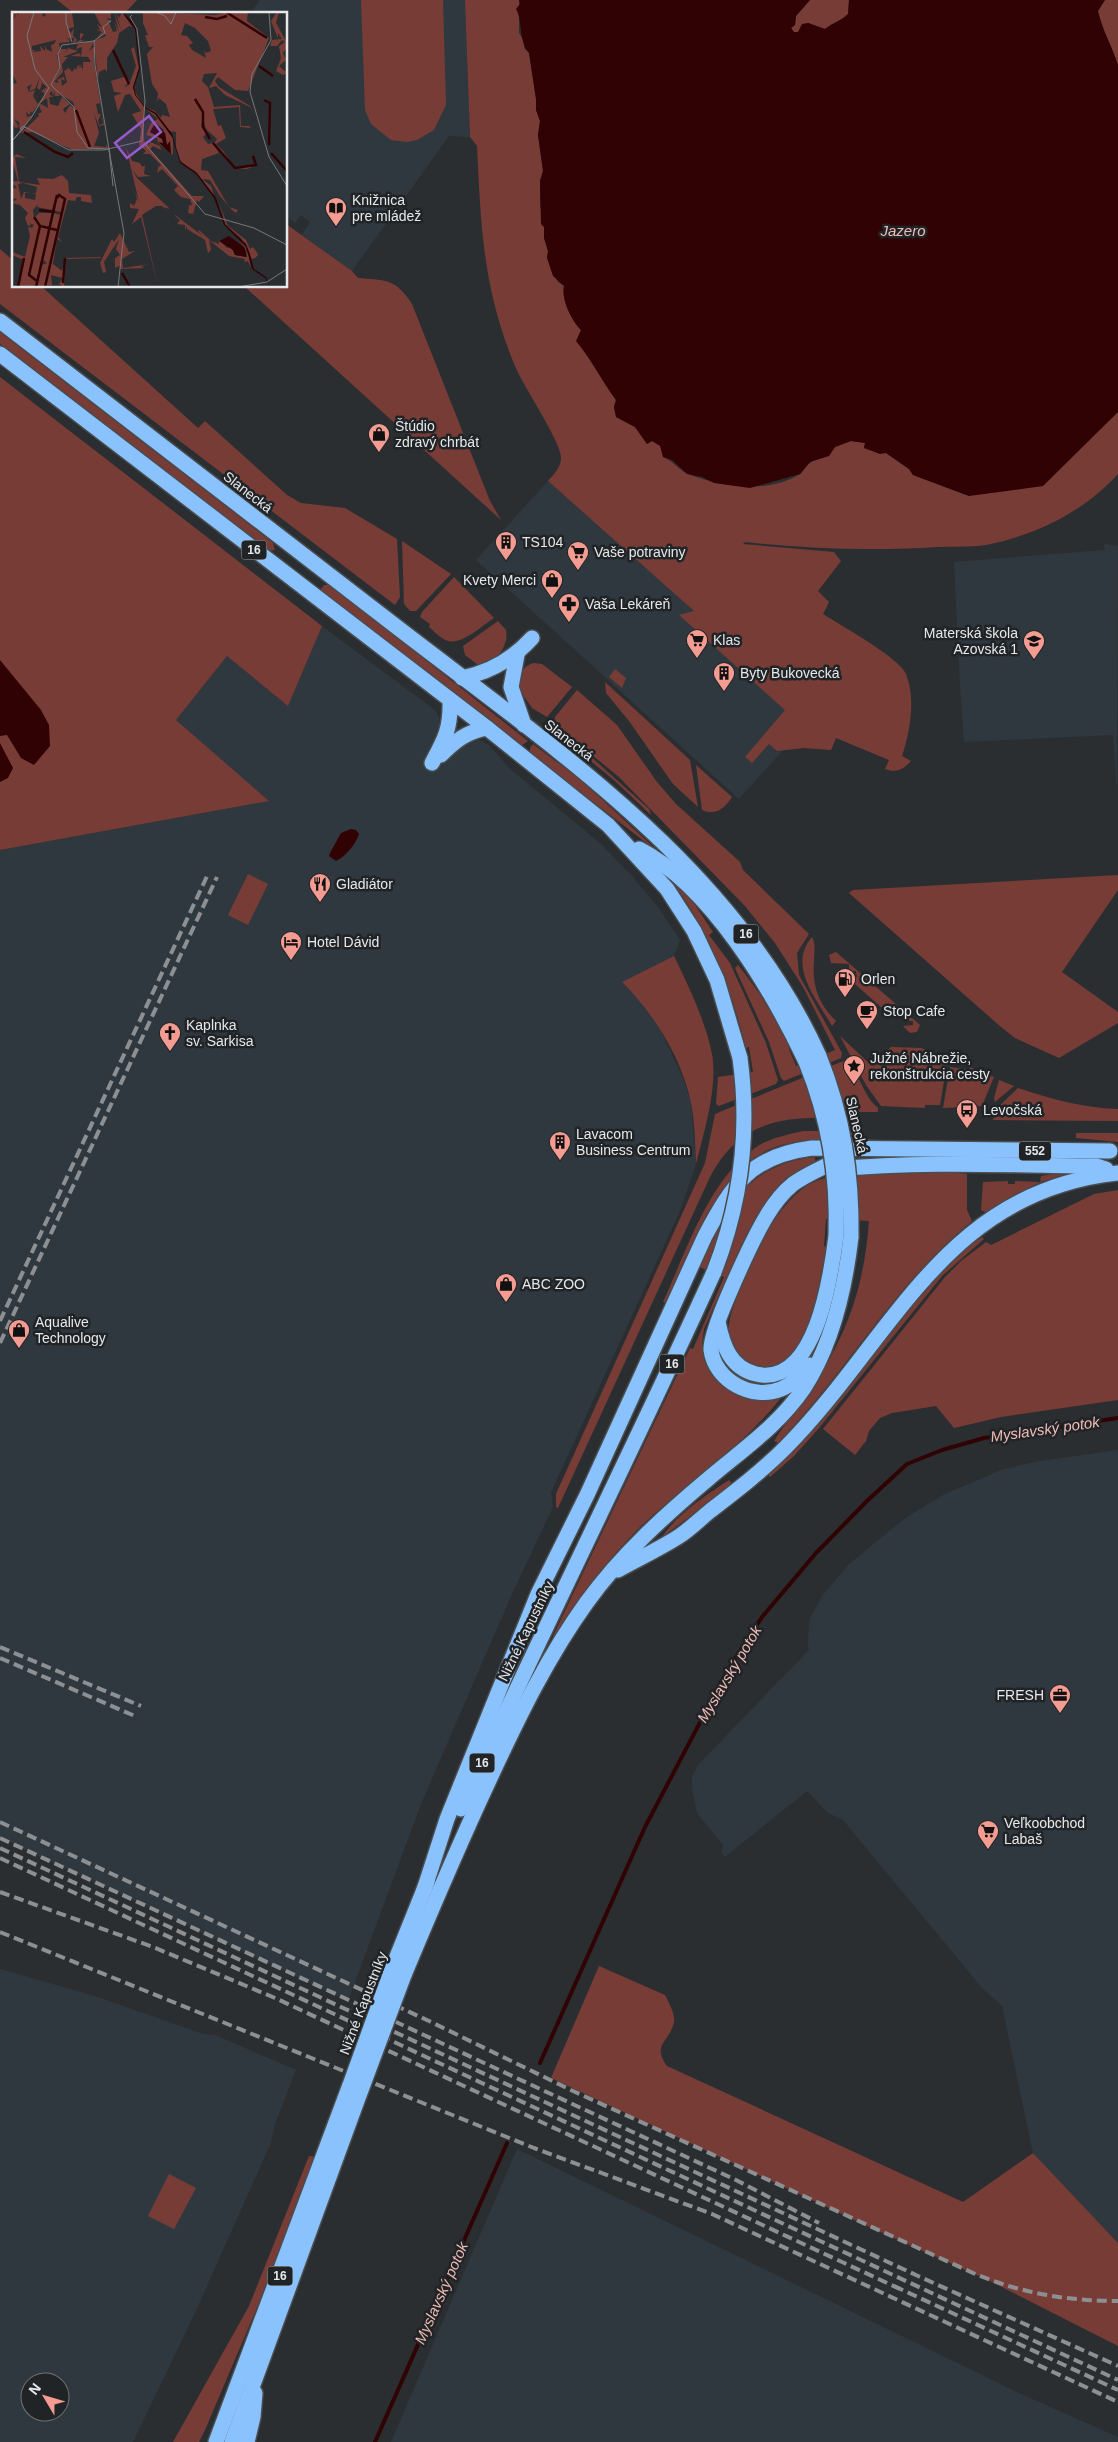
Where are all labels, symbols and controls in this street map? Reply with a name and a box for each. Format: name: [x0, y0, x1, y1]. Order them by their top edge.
inset map: [12, 12, 288, 288]
place label: Knižnica pre mládež: [352, 192, 421, 224]
library icon: Knižnica pre mládež: [324, 196, 348, 227]
water label: Jazero: [879, 222, 926, 239]
place label: Štúdio zdravý chrbát: [395, 418, 479, 450]
shop icon: Štúdio zdravý chrbát: [367, 422, 391, 453]
street label: Slanecká: [220, 468, 276, 516]
building icon: TS104: [494, 530, 518, 561]
place label: TS104: [522, 534, 563, 550]
road number: 16: [242, 540, 266, 560]
supermarket icon: Vaše potraviny: [566, 540, 590, 571]
place label: Vaše potraviny: [594, 544, 686, 560]
shop icon: Kvety Merci: [540, 568, 564, 599]
place label: Kvety Merci: [463, 572, 536, 588]
pharmacy icon: Vaša Lekáreň: [557, 592, 581, 623]
place label: Vaša Lekáreň: [585, 596, 670, 612]
place label: Materská škola Azovská 1: [924, 625, 1018, 657]
supermarket icon: Klas: [685, 628, 709, 659]
school or university icon: Materská škola Azovská 1: [1022, 629, 1046, 660]
place label: Klas: [713, 632, 740, 648]
building icon: Byty Bukovecká: [712, 661, 736, 692]
place label: Byty Bukovecká: [740, 665, 840, 681]
street label: Slanecká: [541, 716, 597, 764]
restaurant icon: Gladiátor: [308, 872, 332, 903]
place label: Gladiátor: [336, 876, 393, 892]
road number: 16: [734, 924, 758, 944]
hotel icon: Hotel Dávid: [279, 930, 303, 961]
place label: Hotel Dávid: [307, 934, 379, 950]
fuel station icon: Orlen: [833, 967, 857, 998]
place label: Orlen: [861, 971, 895, 987]
cafe icon: Stop Cafe: [855, 999, 879, 1030]
place label: Stop Cafe: [883, 1003, 945, 1019]
place label: Kaplnka sv. Sarkisa: [186, 1017, 254, 1049]
church icon: Kaplnka sv. Sarkisa: [158, 1021, 182, 1052]
place label: Južné Nábrežie, rekonštrukcia cesty: [870, 1050, 990, 1082]
place icon: Južné Nábrežie, rekonštrukcia cesty: [842, 1054, 866, 1085]
street label: Slanecká: [843, 1095, 871, 1155]
bus stop icon: Levočská: [955, 1098, 979, 1129]
place label: Levočská: [983, 1102, 1042, 1118]
place label: Lavacom Business Centrum: [576, 1126, 690, 1158]
building icon: Lavacom Business Centrum: [548, 1130, 572, 1161]
road number: 552: [1019, 1142, 1051, 1160]
shop icon: ABC ZOO: [494, 1272, 518, 1303]
place label: ABC ZOO: [522, 1276, 585, 1292]
place label: Aqualive Technology: [35, 1314, 106, 1346]
shop icon: Aqualive Technology: [7, 1318, 31, 1349]
road number: 16: [660, 1355, 684, 1374]
water label: Myslavský potok: [989, 1413, 1102, 1445]
street label: Nižné Kapustníky: [495, 1579, 557, 1683]
water label: Myslavský potok: [693, 1621, 765, 1726]
office icon: FRESH: [1048, 1683, 1072, 1714]
place label: FRESH: [997, 1687, 1044, 1703]
road number: 16: [470, 1754, 494, 1772]
place label: Veľkoobchod Labaš: [1004, 1815, 1085, 1847]
supermarket icon: Veľkoobchod Labaš: [976, 1819, 1000, 1850]
street label: Nižné Kapustníky: [336, 1949, 390, 2057]
water label: Myslavský potok: [411, 2238, 472, 2347]
road number: 16: [268, 2266, 292, 2286]
north arrow: [20, 2372, 70, 2422]
text: N: [25, 2380, 44, 2398]

